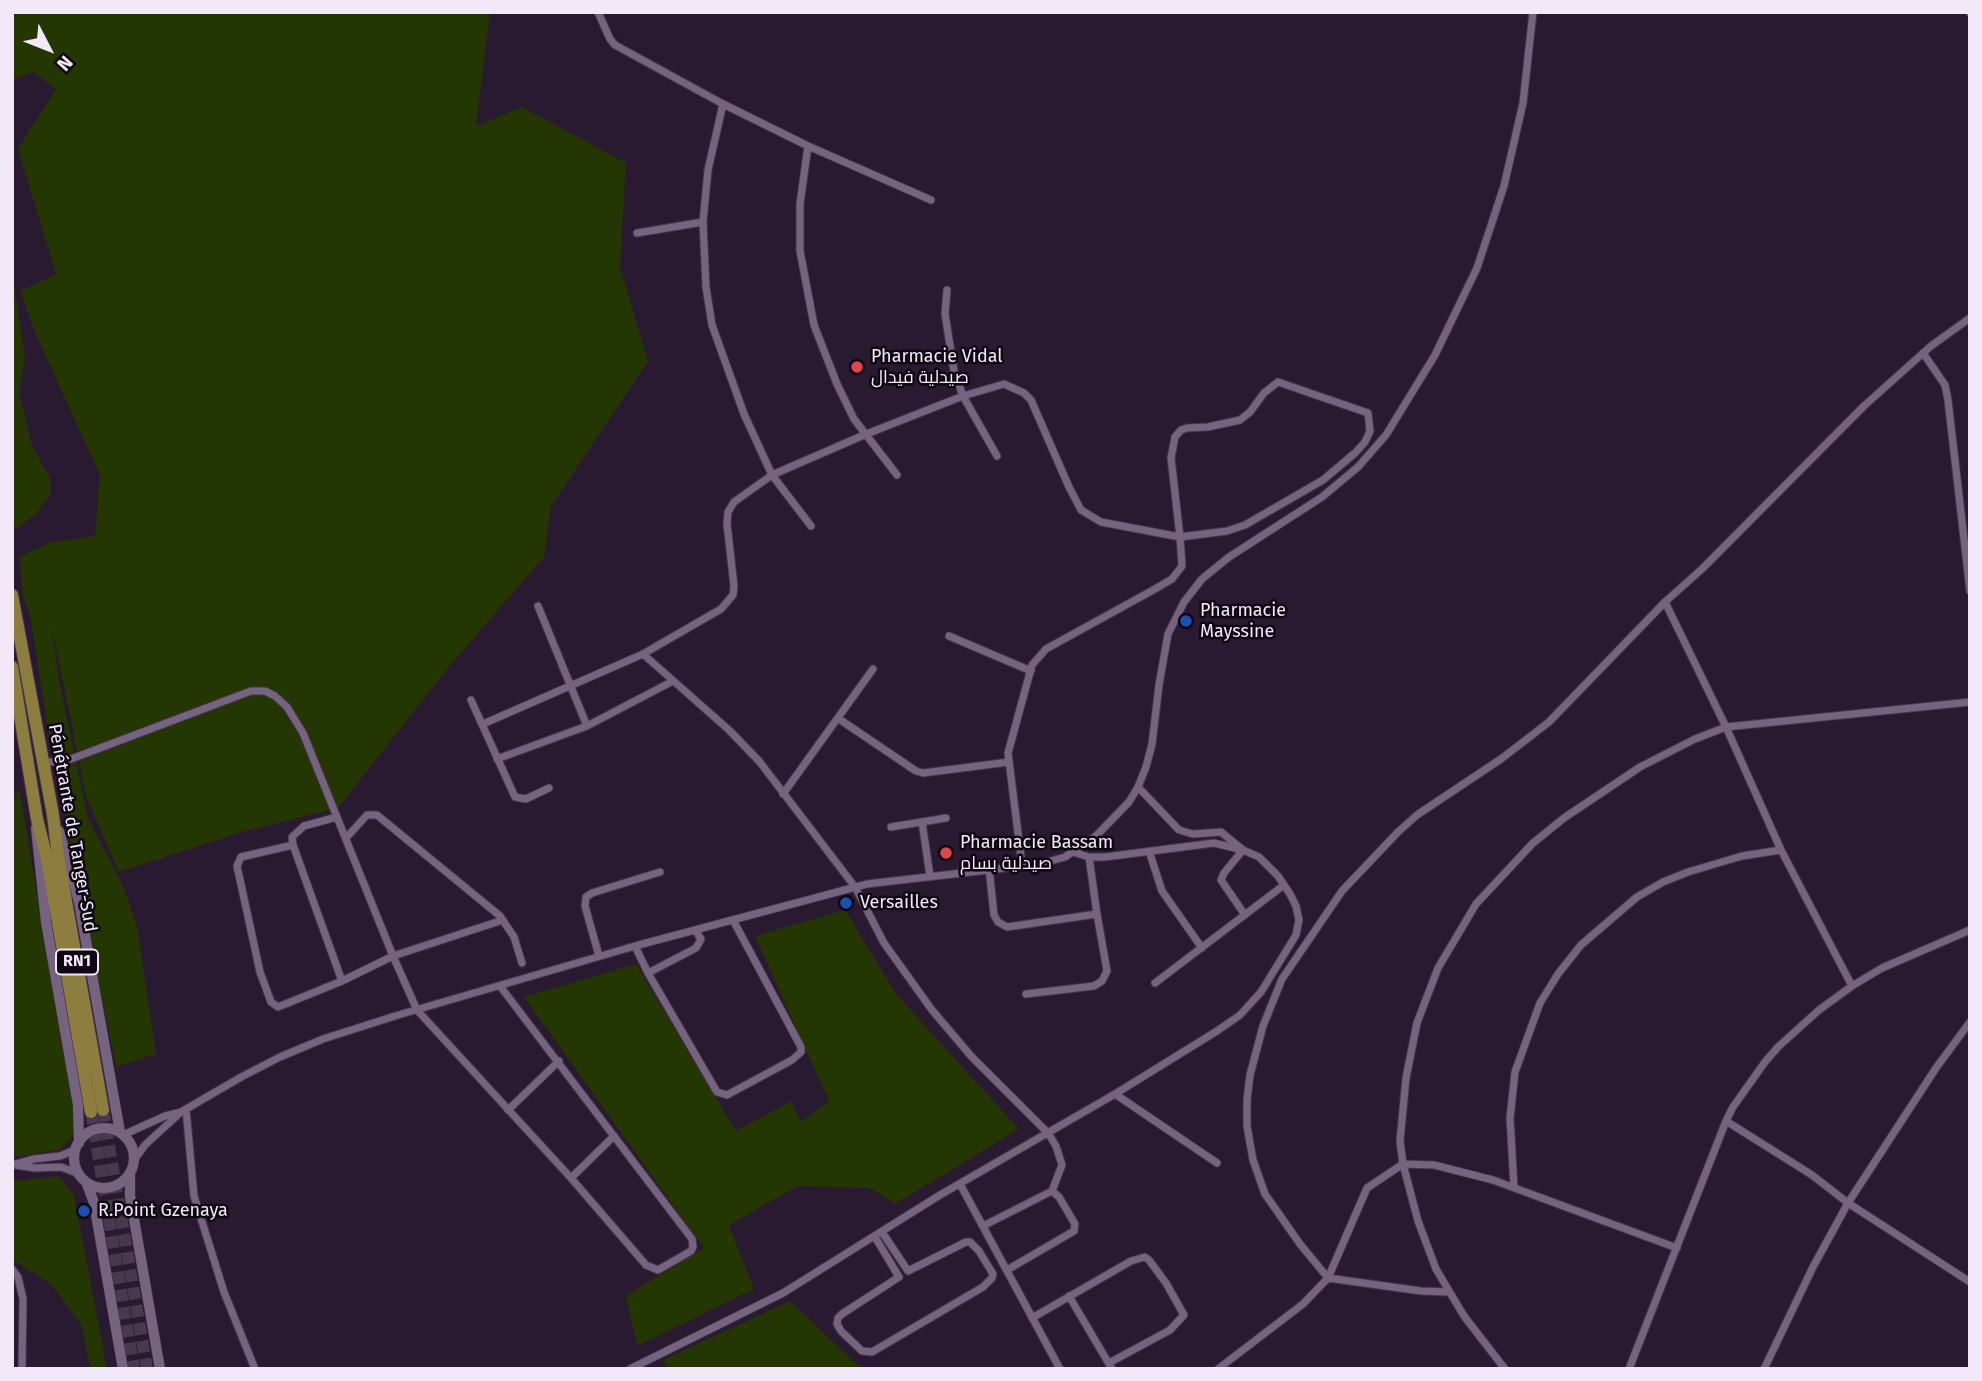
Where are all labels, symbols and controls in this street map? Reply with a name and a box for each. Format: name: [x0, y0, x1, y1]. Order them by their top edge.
north arrow: [14, 14, 84, 84]
text: N: [52, 51, 78, 76]
place label: Pharmacie Vidal صيدلية فيدال: [871, 346, 1003, 388]
marker: Pharmacie Vidal صيدلية فيدال: [849, 359, 865, 375]
place label: Pharmacie Mayssine: [1200, 600, 1286, 642]
marker: Pharmacie Mayssine: [1178, 613, 1194, 629]
street label: Pénétrante de Tanger-Sud: [43, 722, 101, 934]
place label: Pharmacie Bassam صيدلية بسام: [960, 832, 1113, 874]
marker: Pharmacie Bassam صيدلية بسام: [938, 845, 954, 861]
place label: Versailles: [860, 892, 938, 914]
marker: Versailles: [838, 895, 854, 911]
road number: RN1: [56, 950, 98, 974]
place label: R.Point Gzenaya: [98, 1200, 228, 1222]
marker: R.Point Gzenaya: [76, 1203, 92, 1219]

